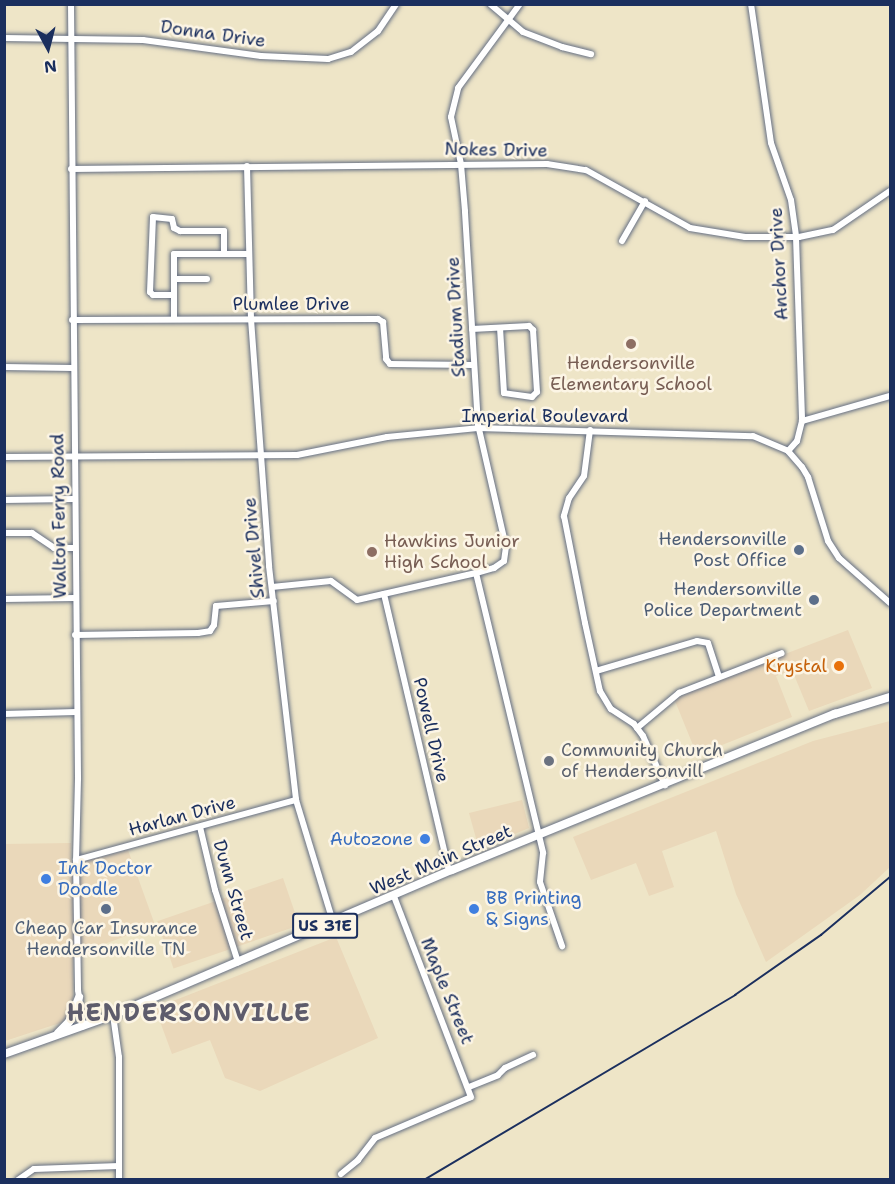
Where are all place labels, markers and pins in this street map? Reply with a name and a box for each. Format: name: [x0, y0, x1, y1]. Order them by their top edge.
marker: Hendersonville Elementary School: [624, 337, 638, 351]
place label: Hendersonville Elementary School: [550, 353, 712, 395]
place label: Hendersonville Post Office: [659, 529, 787, 572]
place label: Hawkins Junior High School: [384, 531, 520, 574]
marker: Hendersonville Post Office: [792, 543, 806, 557]
marker: Hawkins Junior High School: [365, 545, 379, 559]
place label: Hendersonville Police Department: [644, 579, 802, 622]
marker: Hendersonville Police Department: [807, 593, 821, 607]
place label: Krystal: [765, 655, 827, 677]
marker: Krystal: [832, 659, 846, 673]
place label: Community Church of Hendersonvill: [561, 740, 723, 783]
marker: Community Church of Hendersonvill: [542, 754, 556, 768]
place label: Autozone: [330, 828, 413, 850]
marker: Autozone: [418, 832, 432, 846]
place label: Ink Doctor Doodle: [58, 858, 153, 900]
marker: Ink Doctor Doodle: [39, 872, 53, 886]
place label: BB Printing & Signs: [486, 888, 582, 930]
marker: Cheap Car Insurance Hendersonville TN: [99, 902, 113, 916]
marker: BB Printing & Signs: [467, 902, 481, 916]
place label: Cheap Car Insurance Hendersonville TN: [14, 918, 198, 960]

